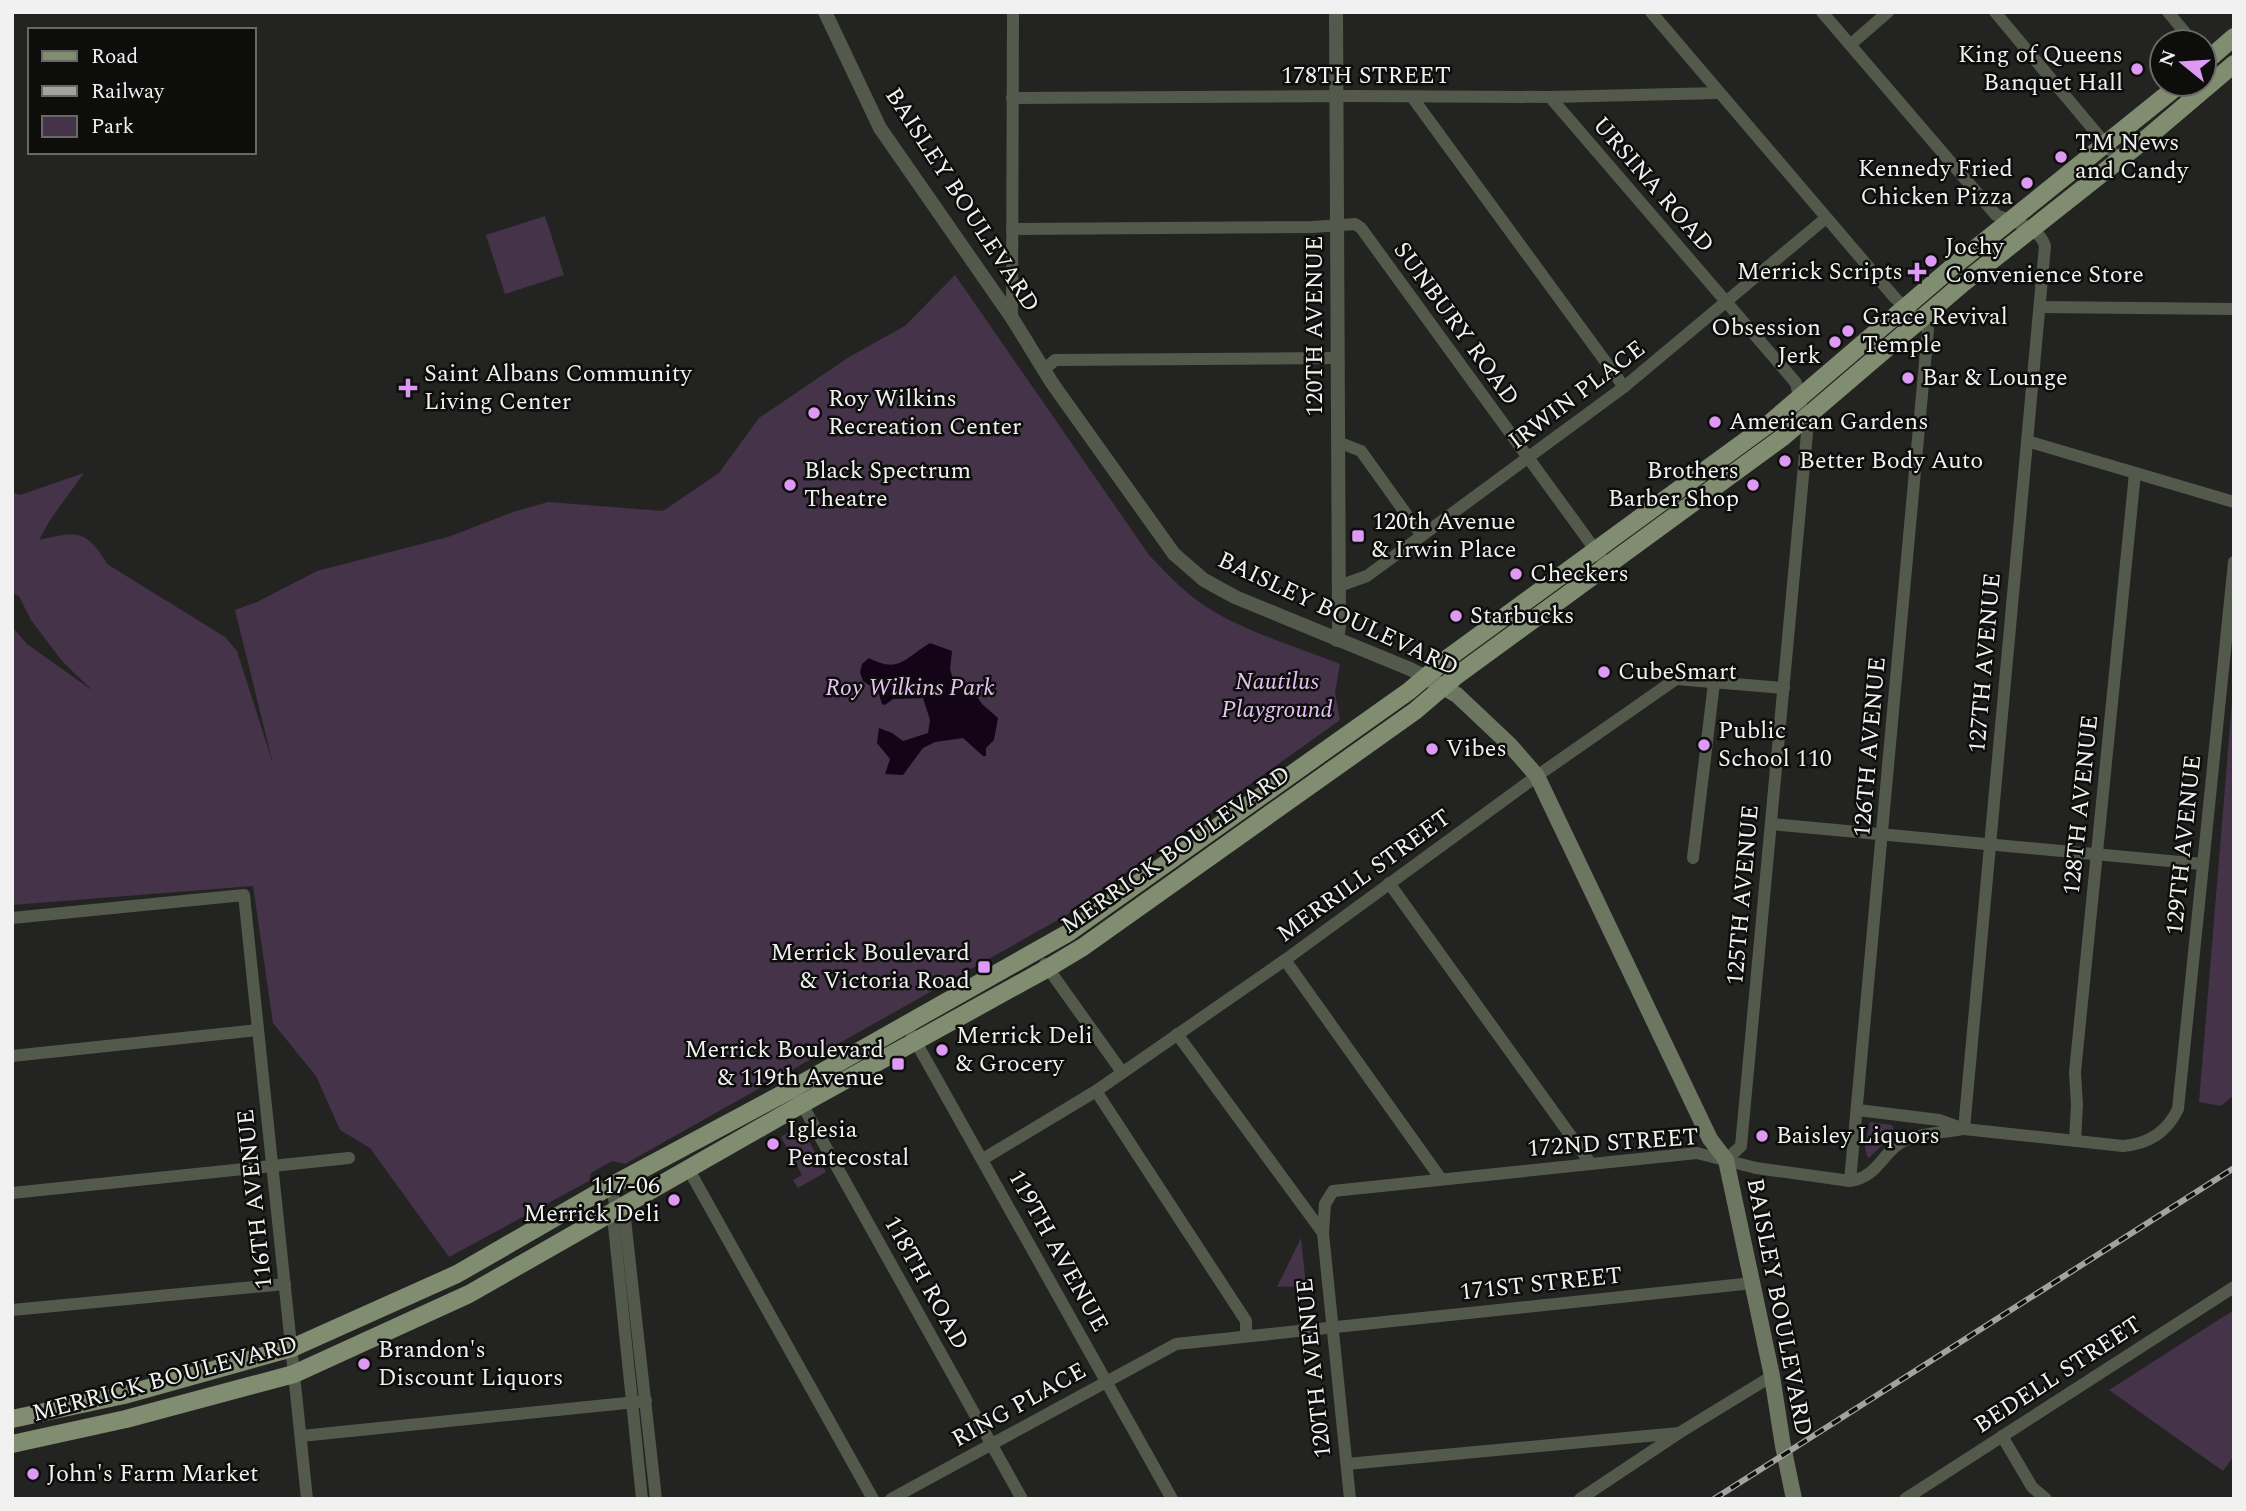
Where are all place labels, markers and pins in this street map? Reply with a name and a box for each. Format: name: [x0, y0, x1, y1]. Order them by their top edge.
place label: King of Queens Banquet Hall: [1958, 37, 2123, 101]
marker: King of Queens Banquet Hall: [2129, 61, 2145, 77]
place label: TM News and Candy: [2075, 125, 2190, 189]
marker: TM News and Candy: [2053, 149, 2069, 165]
place label: Kennedy Fried Chicken Pizza: [1858, 151, 2013, 215]
marker: Kennedy Fried Chicken Pizza: [2019, 175, 2035, 191]
place label: Jochy Convenience Store: [1945, 229, 2144, 293]
marker: Jochy Convenience Store: [1923, 253, 1939, 269]
place label: Merrick Scripts: [1737, 254, 1903, 290]
marker: Merrick Scripts: [1909, 264, 1925, 280]
place label: Grace Revival Temple: [1862, 299, 2008, 363]
place label: Obsession Jerk: [1711, 310, 1821, 374]
marker: Grace Revival Temple: [1840, 323, 1856, 339]
marker: Obsession Jerk: [1827, 334, 1843, 350]
place label: Saint Albans Community Living Center: [424, 356, 693, 420]
place label: Bar & Lounge: [1922, 360, 2068, 396]
marker: Bar & Lounge: [1900, 370, 1916, 386]
marker: Saint Albans Community Living Center: [398, 378, 418, 398]
place label: Roy Wilkins Recreation Center: [828, 381, 1022, 445]
place label: American Gardens: [1729, 404, 1929, 440]
marker: Roy Wilkins Recreation Center: [806, 405, 822, 421]
marker: American Gardens: [1707, 414, 1723, 430]
place label: Better Body Auto: [1799, 443, 1983, 479]
place label: Black Spectrum Theatre: [804, 453, 971, 517]
place label: Brothers Barber Shop: [1608, 453, 1739, 517]
marker: Better Body Auto: [1777, 453, 1793, 469]
marker: Black Spectrum Theatre: [782, 477, 798, 493]
marker: Brothers Barber Shop: [1745, 477, 1761, 493]
place label: 120th Avenue & Irwin Place: [1372, 504, 1516, 568]
marker: 120th Avenue & Irwin Place: [1350, 528, 1366, 544]
place label: Checkers: [1530, 556, 1629, 592]
marker: Checkers: [1508, 566, 1524, 582]
place label: Starbucks: [1470, 598, 1574, 634]
marker: Starbucks: [1448, 608, 1464, 624]
place label: CubeSmart: [1618, 654, 1737, 690]
marker: CubeSmart: [1596, 664, 1612, 680]
place label: Public School 110: [1718, 713, 1832, 777]
place label: Vibes: [1446, 731, 1507, 767]
marker: Public School 110: [1696, 737, 1712, 753]
marker: Vibes: [1424, 741, 1440, 757]
place label: Merrick Boulevard & Victoria Road: [771, 935, 970, 999]
marker: Merrick Boulevard & Victoria Road: [976, 959, 992, 975]
place label: Merrick Deli & Grocery: [956, 1018, 1093, 1082]
place label: Merrick Boulevard & 119th Avenue: [685, 1032, 884, 1096]
marker: Merrick Deli & Grocery: [934, 1042, 950, 1058]
marker: Merrick Boulevard & 119th Avenue: [890, 1056, 906, 1072]
place label: Iglesia Pentecostal: [787, 1112, 909, 1176]
place label: Baisley Liquors: [1776, 1118, 1940, 1154]
marker: Baisley Liquors: [1754, 1128, 1770, 1144]
marker: Iglesia Pentecostal: [765, 1136, 781, 1152]
place label: 117-06 Merrick Deli: [523, 1168, 660, 1232]
marker: 117-06 Merrick Deli: [666, 1192, 682, 1208]
place label: Brandon's Discount Liquors: [378, 1332, 563, 1396]
marker: Brandon's Discount Liquors: [356, 1356, 372, 1372]
place label: John's Farm Market: [47, 1456, 259, 1492]
marker: John's Farm Market: [25, 1466, 41, 1482]

